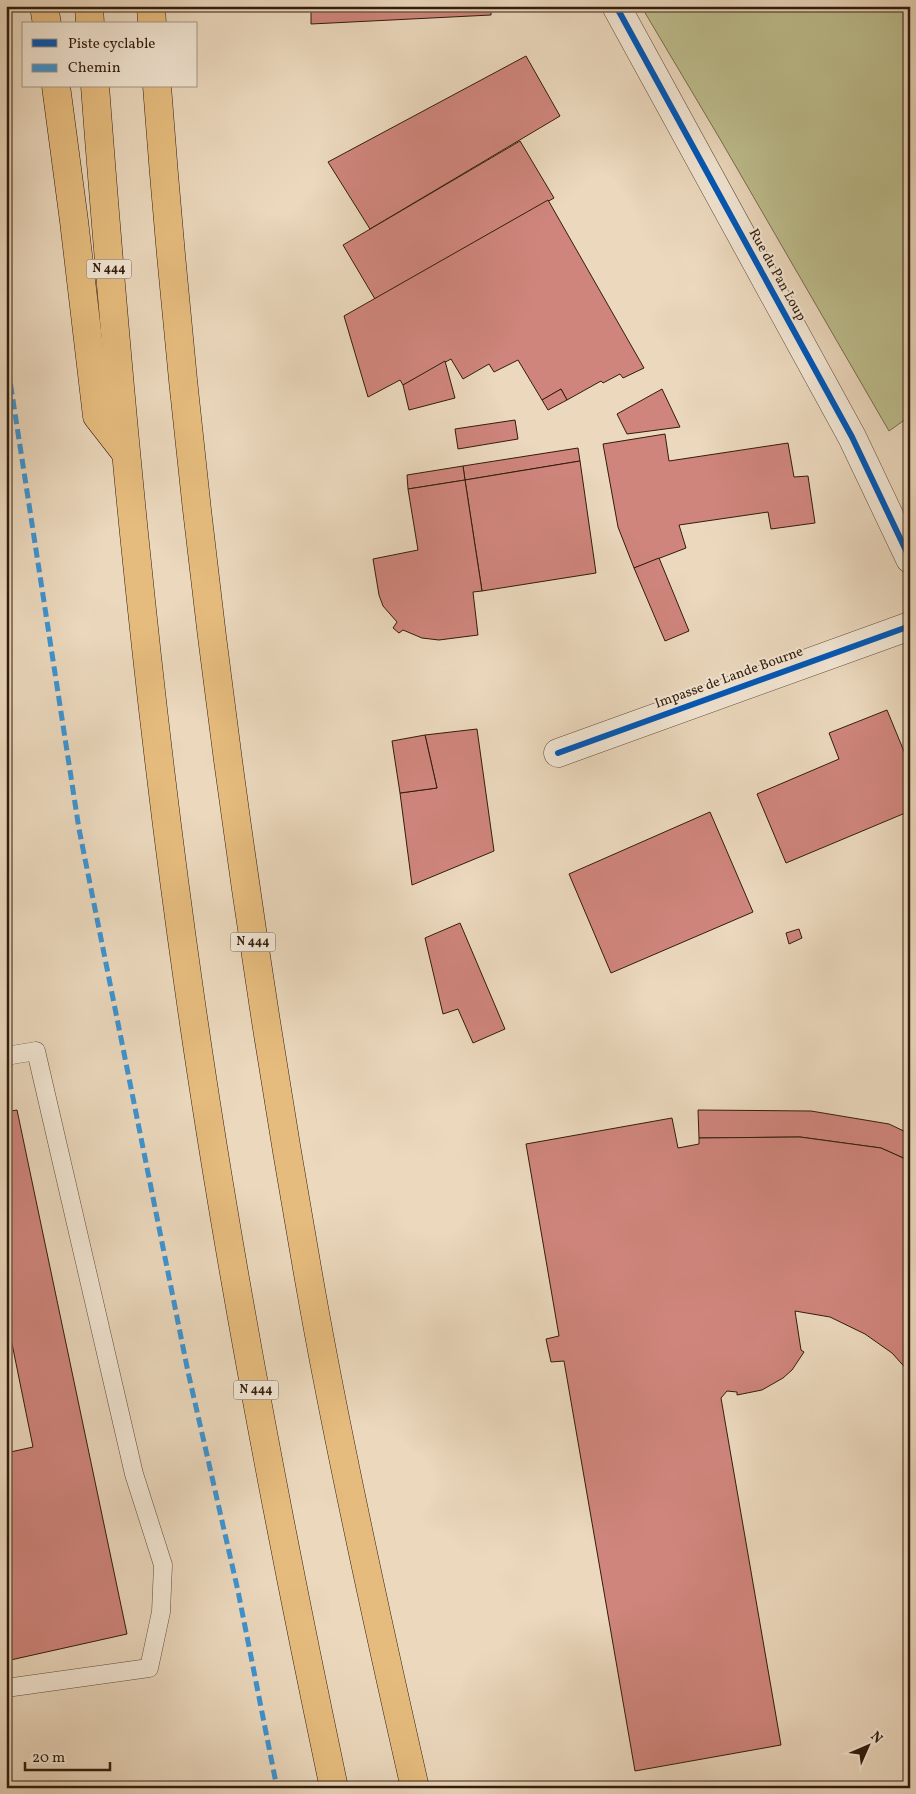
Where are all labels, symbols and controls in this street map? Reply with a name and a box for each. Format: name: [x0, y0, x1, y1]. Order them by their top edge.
legend: [22, 22, 198, 88]
text: Piste cyclable: [68, 34, 155, 55]
text: Chemin: [68, 58, 121, 79]
street label: Rue du Pan Loup: [744, 225, 810, 325]
road number: N 444: [86, 260, 132, 278]
street label: Impasse de Lande Bourne: [652, 642, 806, 714]
road number: N 444: [230, 932, 276, 952]
road number: N 444: [234, 1380, 278, 1400]
north arrow: [844, 1722, 894, 1772]
text: N: [866, 1728, 886, 1748]
scale bar: [25, 1739, 110, 1771]
text: 20 m: [32, 1748, 65, 1769]

